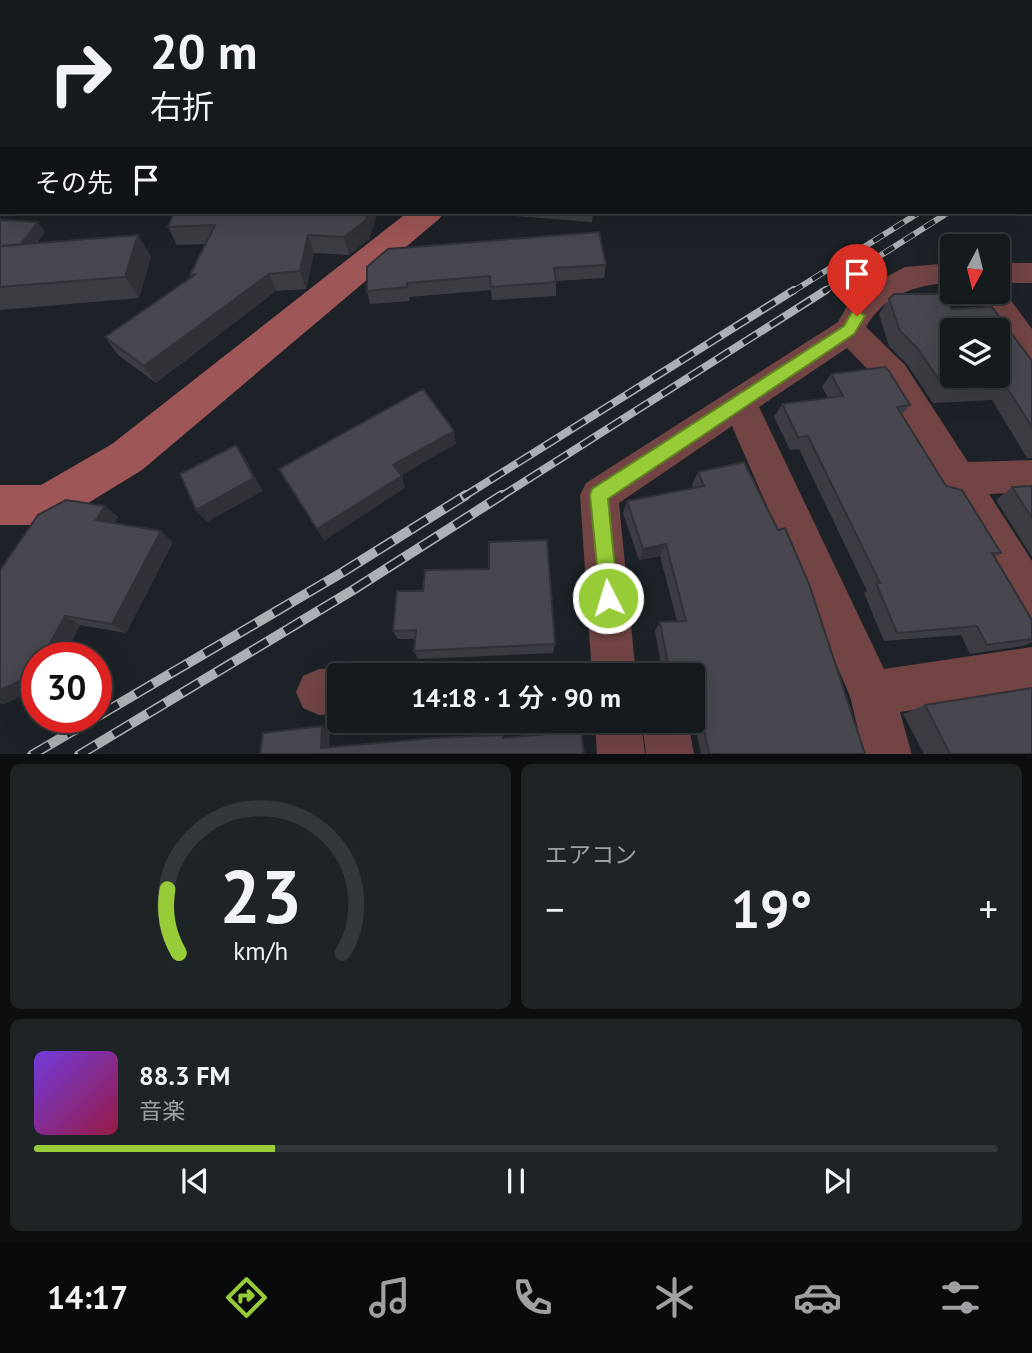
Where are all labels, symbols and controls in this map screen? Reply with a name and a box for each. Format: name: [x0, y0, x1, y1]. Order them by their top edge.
text: 20 m: [150, 19, 257, 83]
icon: right: [35, 28, 126, 119]
text: 右折: [150, 85, 214, 127]
icon: arrive: [127, 161, 165, 199]
text: その先: [35, 166, 113, 199]
north arrow: [940, 234, 1010, 304]
map controls: [940, 234, 1010, 388]
pin: [827, 244, 887, 316]
icon: arrive: [838, 255, 876, 293]
button: layers: [940, 318, 1010, 388]
position arrow: [571, 561, 645, 635]
speed limit sign: 30: [21, 642, 112, 733]
text: 14:18 · 1 分 · 90 m: [411, 681, 621, 714]
text: エアコン: [545, 840, 637, 869]
text: 23: [219, 849, 302, 943]
text: 19°: [731, 875, 812, 942]
text: −: [545, 884, 564, 933]
text: +: [979, 884, 998, 933]
text: km/h: [233, 934, 288, 966]
text: 88.3 FM: [139, 1059, 230, 1092]
text: 音楽: [139, 1096, 185, 1125]
icon: previous: [176, 1162, 214, 1200]
icon: pause: [497, 1162, 535, 1200]
icon: next: [818, 1162, 856, 1200]
icon: directions: [222, 1273, 271, 1322]
icon: music: [365, 1273, 414, 1322]
icon: phone: [508, 1273, 557, 1322]
icon: climate: [650, 1273, 699, 1322]
icon: car: [793, 1273, 842, 1322]
icon: filters: [936, 1273, 985, 1322]
text: 14:17: [47, 1276, 128, 1318]

